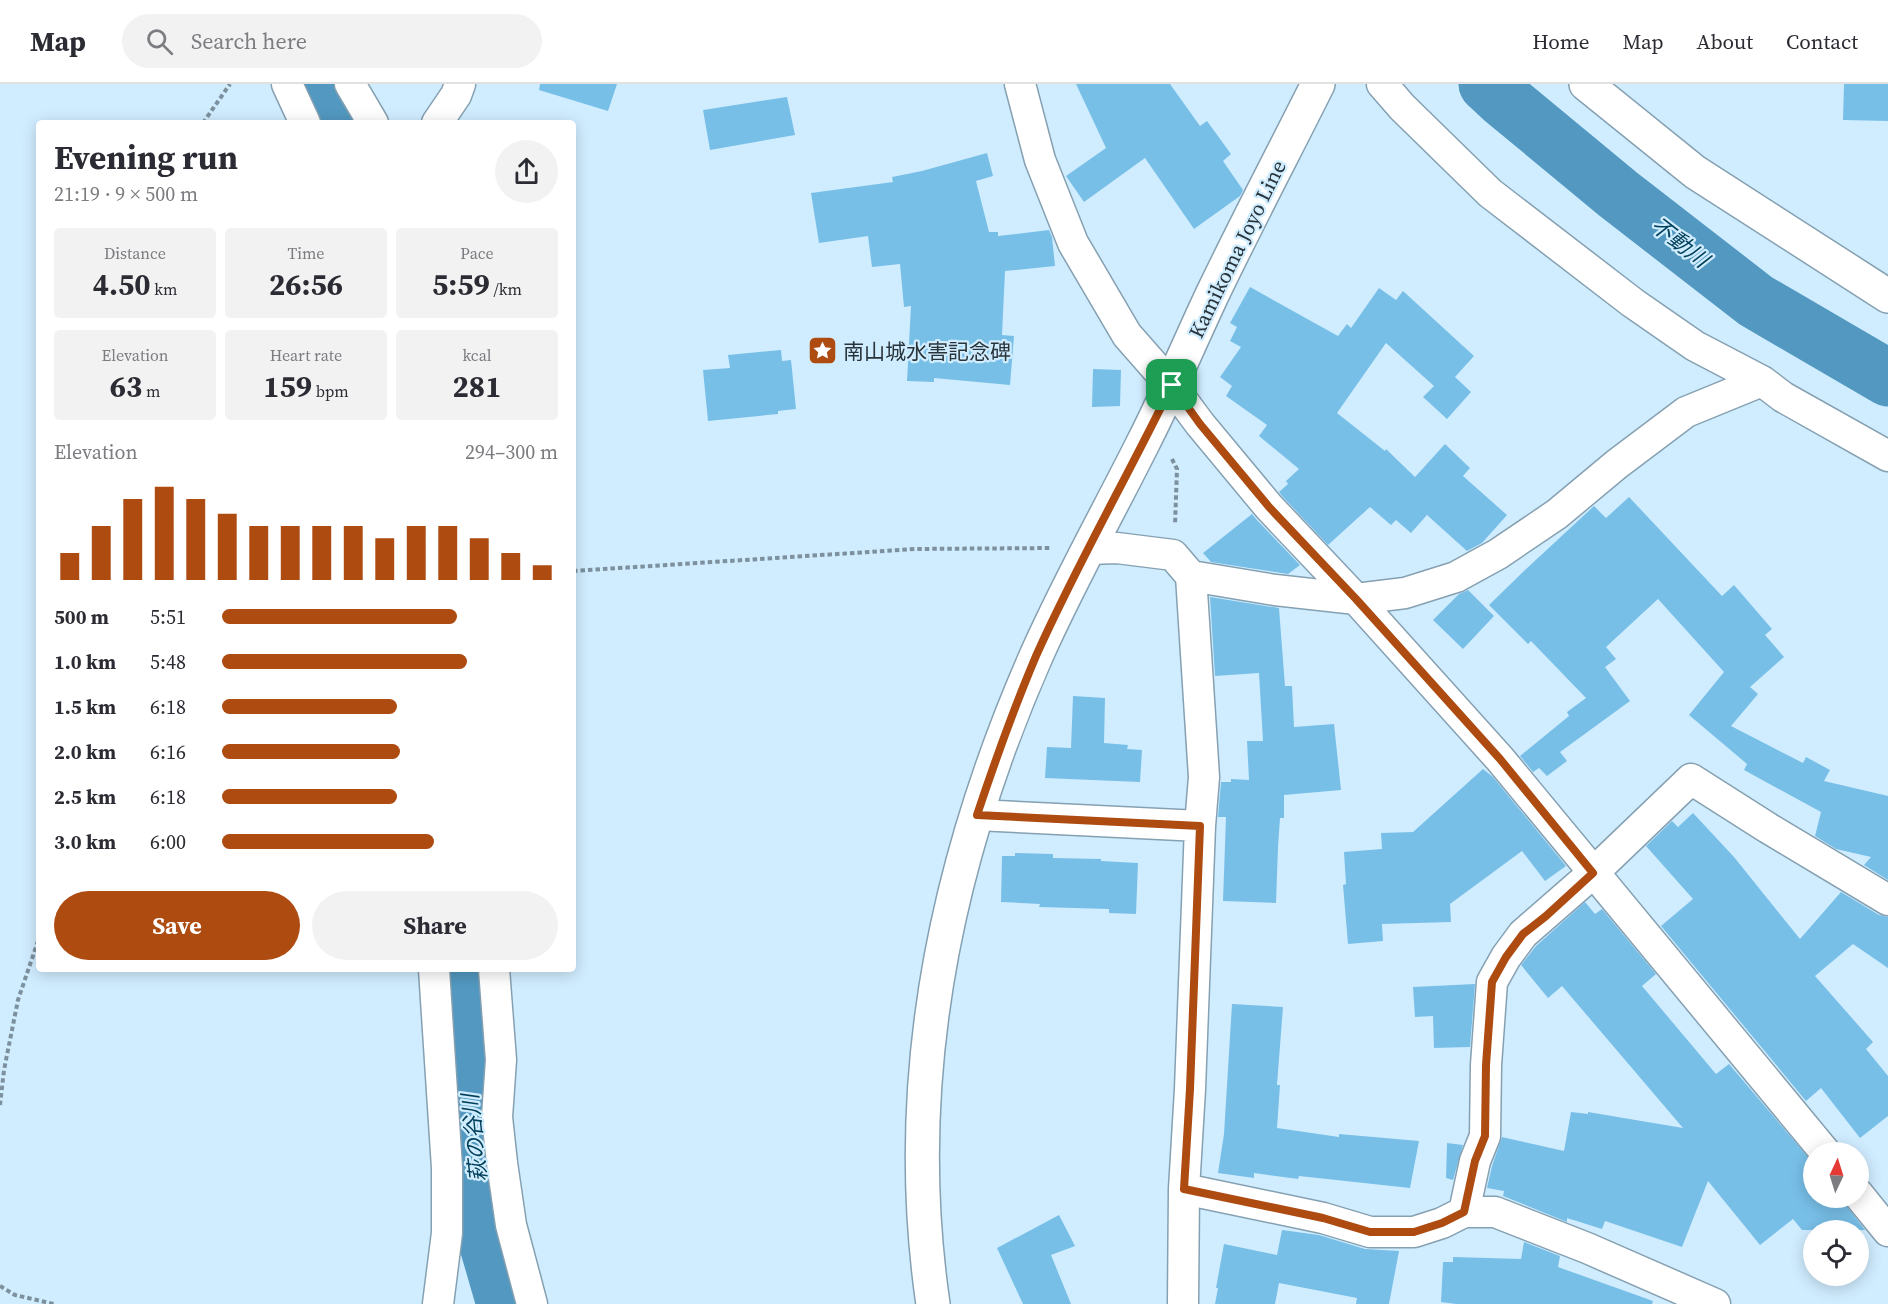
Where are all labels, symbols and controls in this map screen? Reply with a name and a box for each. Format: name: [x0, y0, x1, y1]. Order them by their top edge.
search box: [122, 14, 542, 68]
text: Map: [30, 22, 86, 60]
icon: search: [143, 25, 176, 58]
text: Search here: [191, 26, 307, 56]
text: Home: [1532, 27, 1590, 56]
text: Map: [1623, 27, 1664, 56]
text: About: [1697, 27, 1753, 56]
text: Contact: [1786, 27, 1858, 56]
text: Evening run: [54, 135, 238, 180]
button: share: [495, 140, 558, 203]
street label: Kamikoma Joyo Line: [1181, 155, 1293, 343]
text: 21:19 · 9 × 500 m: [54, 180, 198, 208]
water label: 不動川: [1645, 210, 1717, 275]
text: Distance: [104, 242, 166, 264]
text: Time: [287, 242, 325, 264]
text: Pace: [460, 242, 494, 264]
text: 4.50: [93, 264, 150, 305]
text: 26:56: [269, 264, 343, 305]
text: 5:59: [432, 264, 490, 305]
text: km: [150, 278, 177, 300]
text: /km: [490, 278, 522, 300]
place icon: 南山城水害記念碑: [806, 335, 838, 367]
place label: 南山城水害記念碑: [843, 337, 1011, 366]
text: Elevation: [102, 344, 168, 366]
text: Heart rate: [270, 344, 342, 366]
text: kcal: [462, 344, 492, 366]
pin: [1146, 359, 1197, 410]
text: 63: [110, 366, 142, 407]
text: 159: [263, 366, 312, 407]
text: 281: [453, 366, 501, 407]
icon: arrive: [1155, 368, 1188, 401]
text: m: [142, 380, 160, 402]
text: bpm: [312, 380, 349, 402]
text: Elevation: [54, 438, 138, 466]
text: 294–300 m: [465, 438, 558, 466]
text: 500 m: [54, 603, 109, 631]
text: 5:51: [150, 603, 186, 631]
text: 1.0 km: [54, 648, 116, 676]
text: 5:48: [150, 648, 186, 676]
text: 1.5 km: [54, 693, 116, 721]
text: 6:18: [150, 693, 186, 721]
text: 2.0 km: [54, 738, 116, 766]
text: 6:16: [150, 738, 186, 766]
text: 2.5 km: [54, 783, 116, 811]
text: 6:18: [150, 783, 186, 811]
text: 3.0 km: [54, 828, 116, 856]
text: 6:00: [150, 828, 186, 856]
button: Save: [54, 891, 300, 960]
button: Share: [312, 891, 558, 960]
water label: 萩の谷川: [454, 1091, 494, 1183]
north arrow: [1803, 1142, 1869, 1208]
map controls: [1803, 1142, 1869, 1286]
button: locate: [1803, 1220, 1869, 1286]

